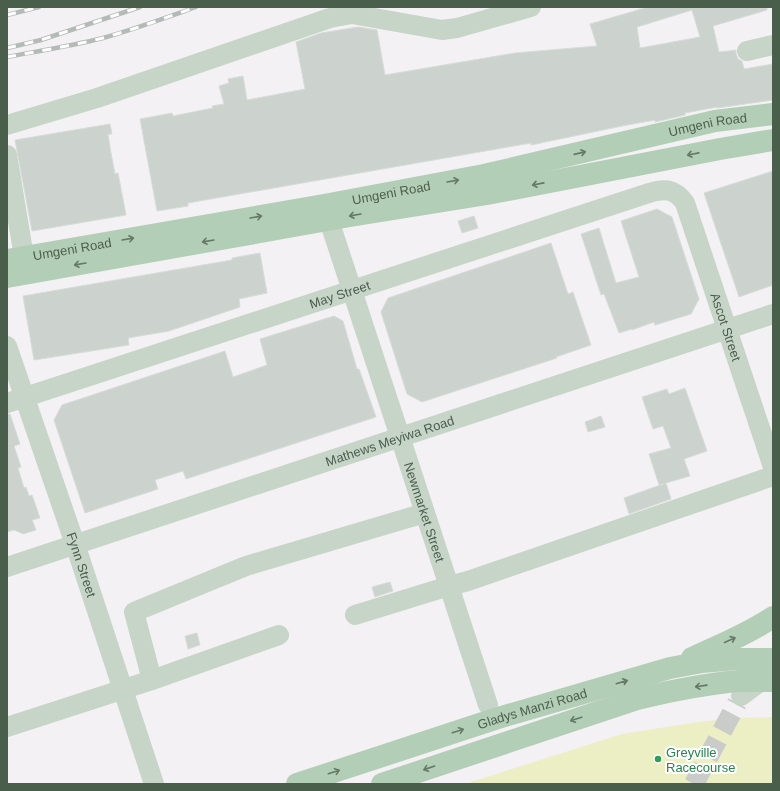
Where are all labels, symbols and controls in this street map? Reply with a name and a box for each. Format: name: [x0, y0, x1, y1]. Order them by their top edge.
street label: Umgeni Road: [667, 110, 748, 139]
one-way arrow: [573, 149, 586, 156]
one-way arrow: [687, 150, 700, 158]
one-way arrow: [446, 177, 459, 185]
street label: Umgeni Road: [351, 178, 432, 207]
one-way arrow: [532, 180, 545, 188]
one-way arrow: [249, 212, 262, 220]
one-way arrow: [349, 212, 362, 220]
street label: Umgeni Road: [32, 235, 112, 263]
one-way arrow: [121, 235, 134, 243]
one-way arrow: [202, 237, 215, 245]
one-way arrow: [73, 260, 86, 268]
street label: May Street: [307, 277, 372, 311]
street label: Ascot Street: [708, 291, 745, 363]
street label: Mathews Meyiwa Road: [323, 412, 456, 469]
street label: Newmarket Street: [401, 460, 448, 564]
street label: Fynn Street: [64, 530, 100, 599]
one-way arrow: [724, 636, 736, 644]
one-way arrow: [615, 678, 628, 685]
one-way arrow: [695, 682, 708, 690]
street label: Gladys Manzi Road: [475, 685, 589, 732]
one-way arrow: [570, 716, 582, 724]
one-way arrow: [451, 727, 463, 735]
place label: Greyville Racecourse: [666, 745, 735, 775]
marker: Greyville Racecourse: [653, 754, 663, 764]
one-way arrow: [423, 765, 436, 772]
one-way arrow: [327, 768, 340, 775]

